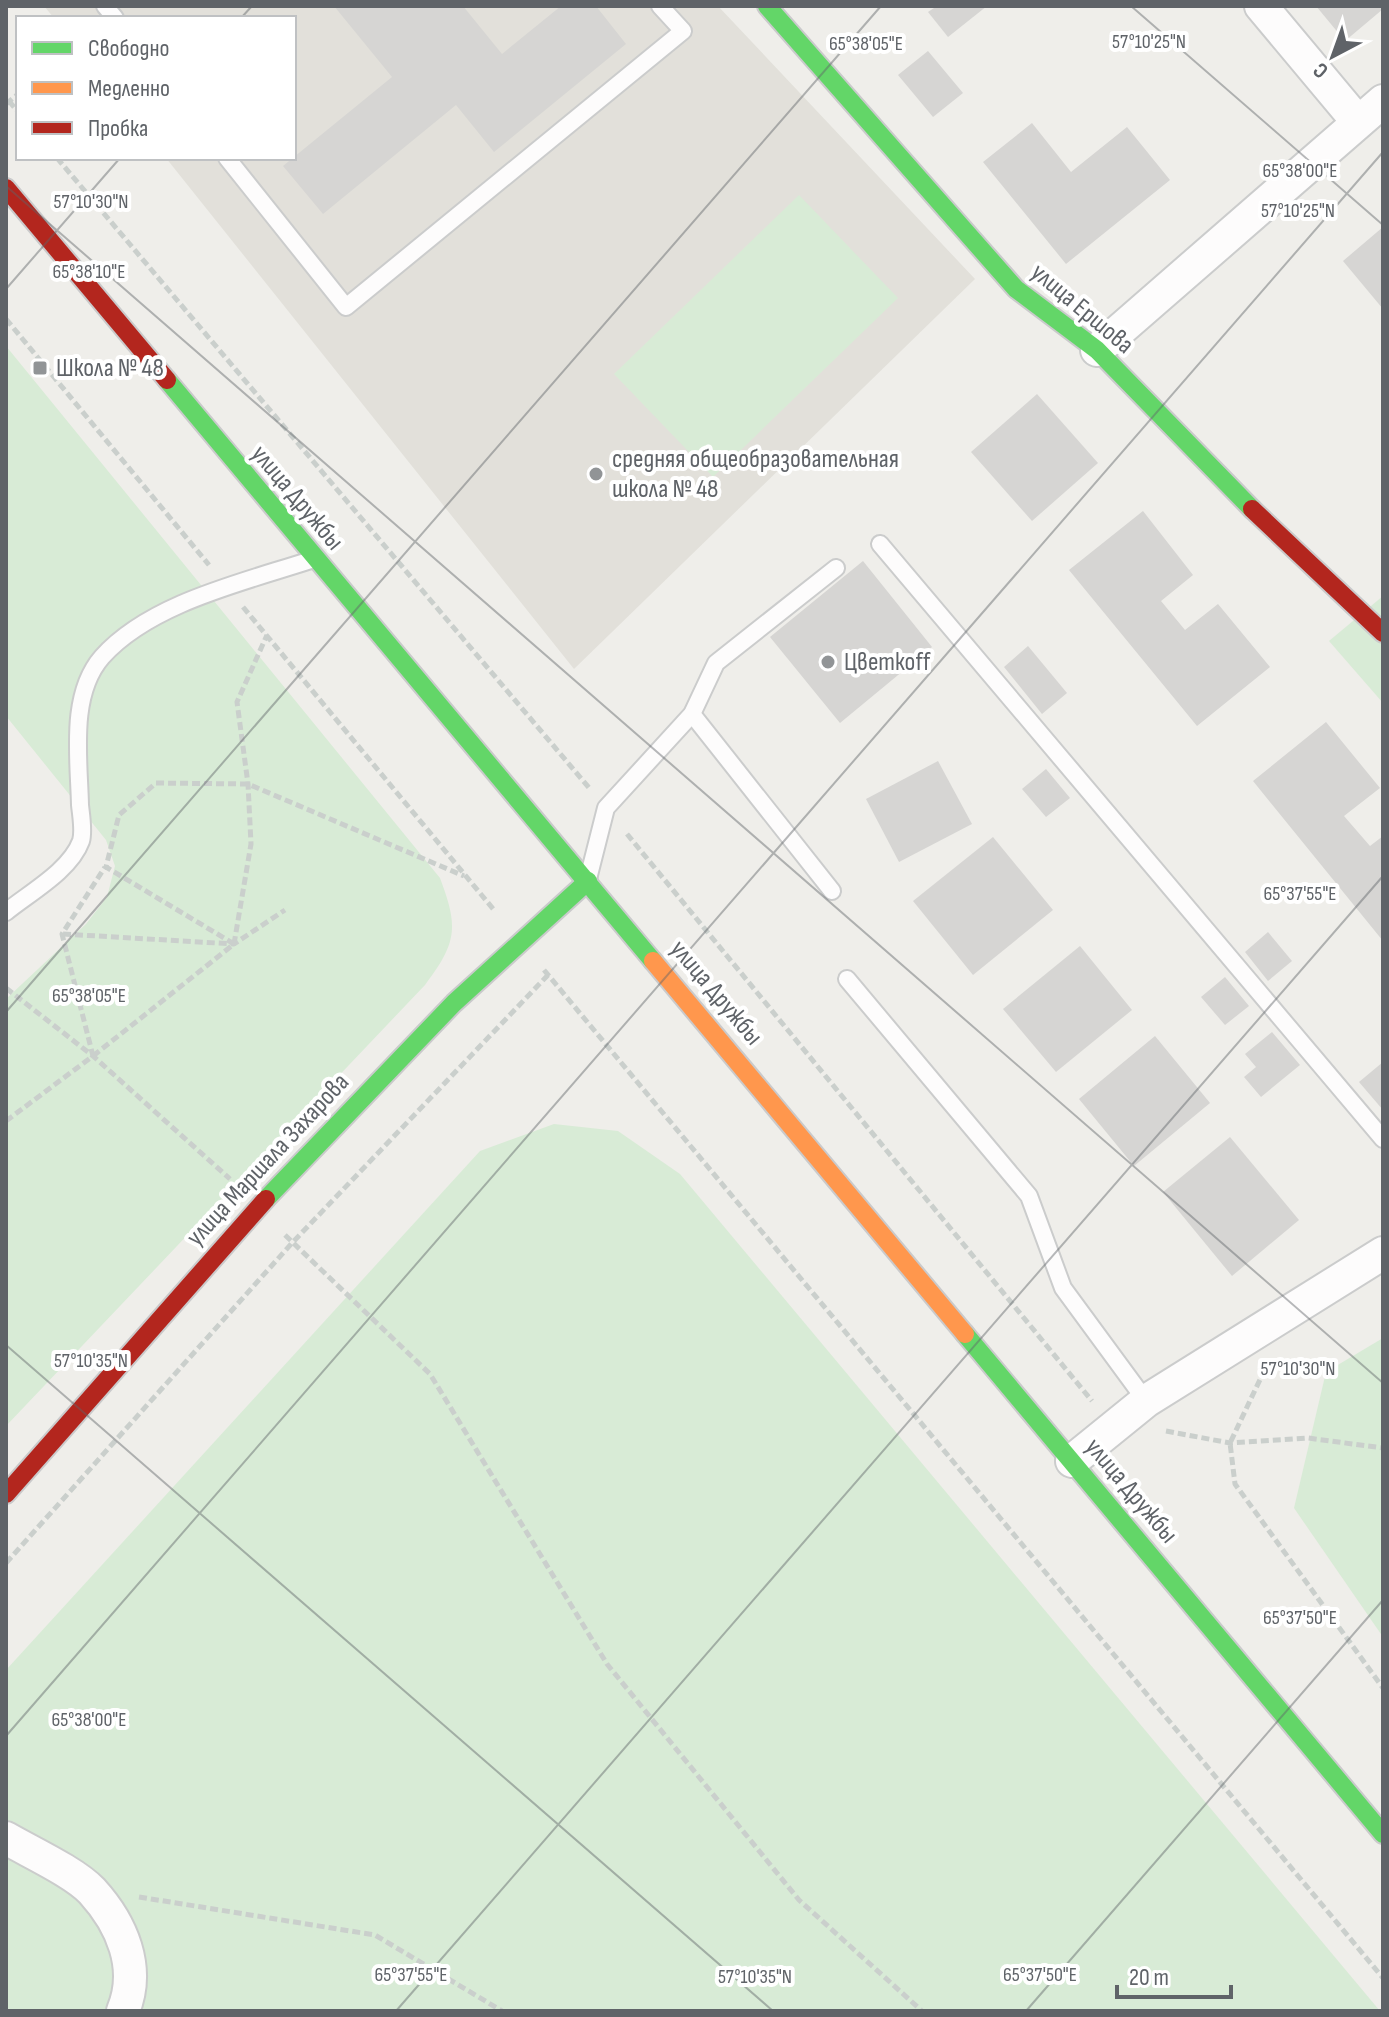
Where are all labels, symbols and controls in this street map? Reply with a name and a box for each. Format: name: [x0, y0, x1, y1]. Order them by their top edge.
legend: [16, 16, 296, 160]
north arrow: [1293, 16, 1373, 96]
text: 57°10'25"N: [1112, 30, 1186, 54]
text: 65°38'05"E: [829, 32, 903, 56]
text: Свободно: [88, 34, 169, 63]
text: С: [1308, 56, 1334, 84]
text: Медленно: [88, 74, 170, 103]
text: Пробка: [88, 114, 148, 143]
text: 65°38'00"E: [1263, 159, 1337, 183]
text: 57°10'30"N: [53, 190, 129, 214]
text: 57°10'25"N: [1261, 199, 1335, 223]
street label: улица Ершова: [1024, 257, 1140, 361]
text: 65°38'10"E: [53, 260, 125, 284]
place label: Школа № 48: [56, 353, 164, 384]
marker: Школа № 48: [31, 359, 49, 377]
street label: улица Дружбы: [244, 439, 350, 557]
place label: средняя общеобразовательная школа № 48: [612, 444, 899, 505]
marker: средняя общеобразовательная школа № 48: [587, 465, 605, 483]
place label: Цветкоff: [844, 647, 930, 678]
marker: Цветкоff: [819, 653, 837, 671]
text: 65°37'55"E: [1264, 882, 1336, 906]
street label: улица Дружбы: [663, 934, 769, 1052]
text: 65°38'05"E: [52, 984, 126, 1008]
street label: улица Маршала Захарова: [180, 1067, 356, 1253]
text: 57°10'35"N: [54, 1349, 128, 1373]
text: 57°10'30"N: [1260, 1357, 1336, 1381]
street label: улица Дружбы: [1078, 1432, 1184, 1550]
text: 65°37'50"E: [1263, 1606, 1337, 1630]
text: 65°38'00"E: [52, 1708, 126, 1732]
scale bar: [1117, 1949, 1231, 1999]
text: 65°37'55"E: [375, 1963, 447, 1987]
text: 65°37'50"E: [1003, 1963, 1077, 1987]
text: 20 m: [1129, 1963, 1169, 1992]
text: 57°10'35"N: [718, 1965, 792, 1989]

